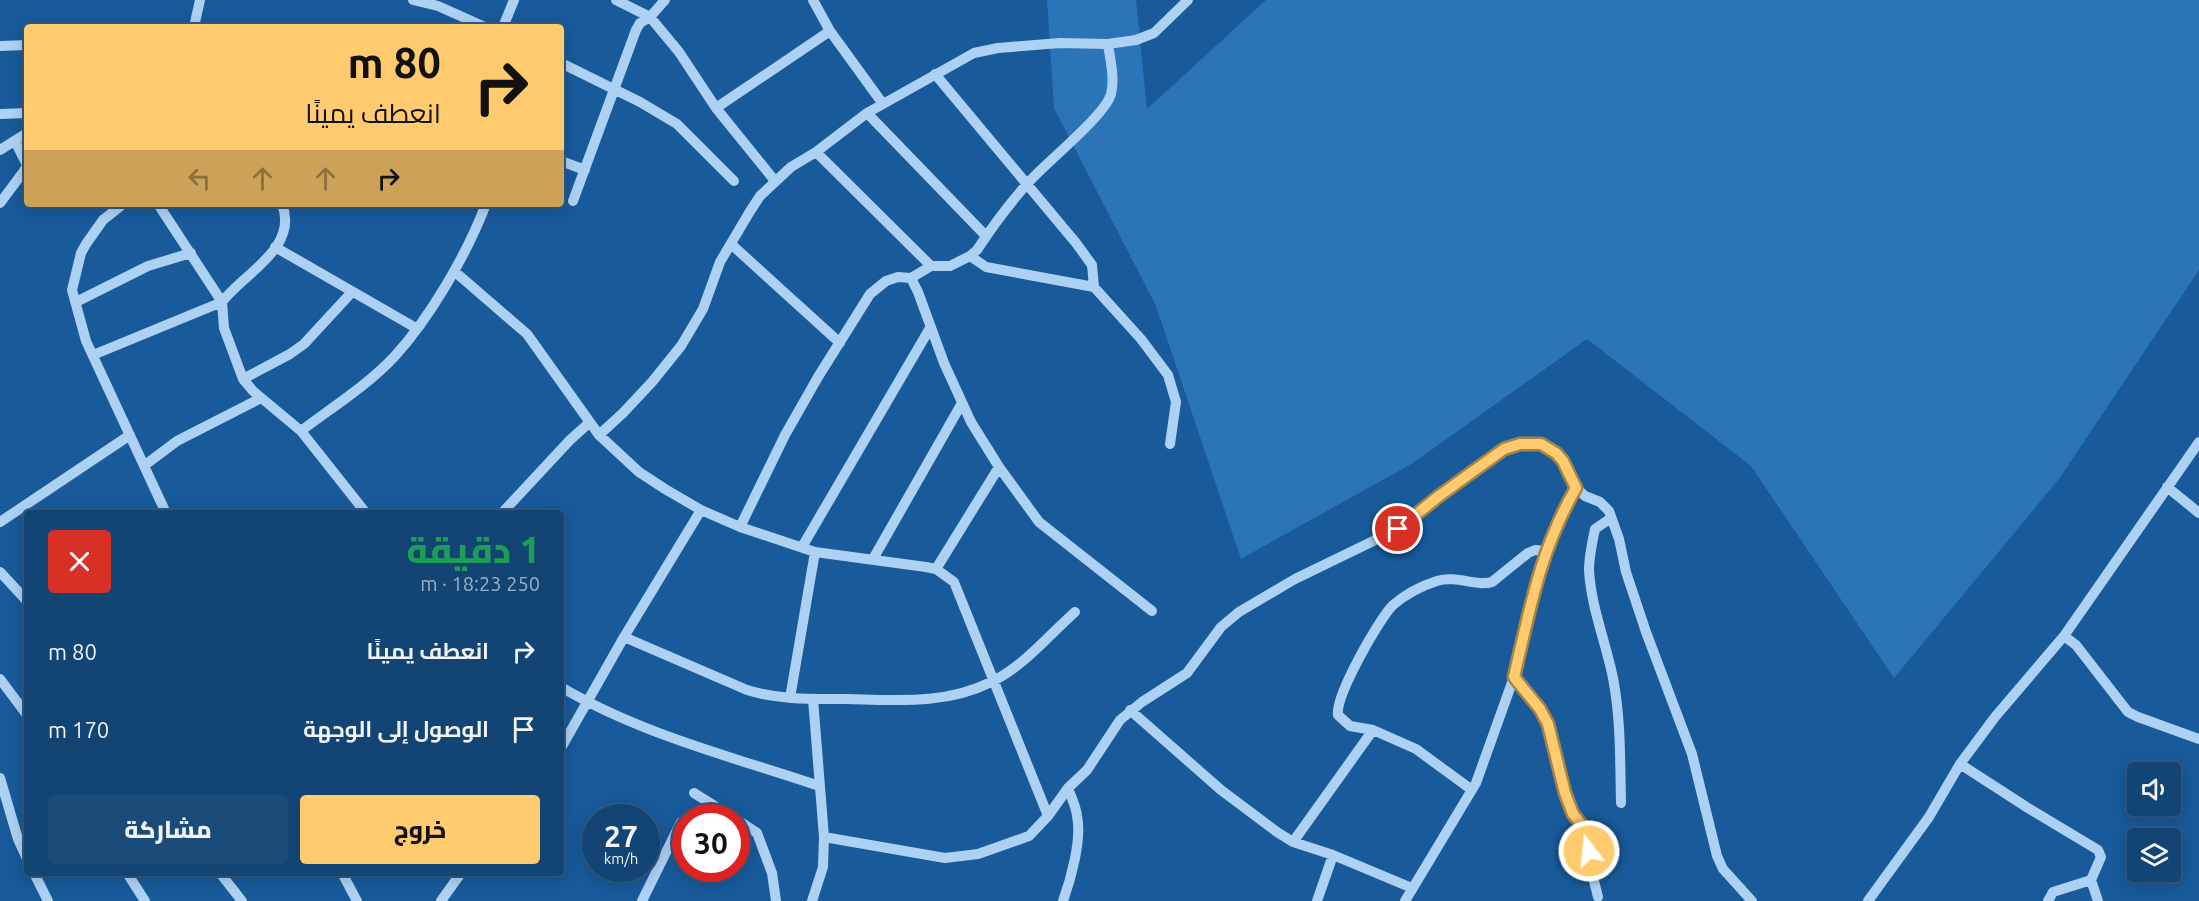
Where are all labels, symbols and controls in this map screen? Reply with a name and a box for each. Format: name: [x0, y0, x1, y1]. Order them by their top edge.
text: 80 m: [347, 39, 441, 86]
icon: right: [462, 48, 540, 126]
text: انعطف يمينًا: [305, 98, 441, 128]
icon: left: [183, 162, 216, 195]
icon: ahead: [246, 162, 279, 195]
icon: ahead: [309, 162, 342, 195]
icon: right: [372, 162, 405, 195]
pin: [1372, 503, 1423, 554]
icon: arrive: [1381, 512, 1414, 545]
text: 1 دقيقة: [407, 529, 540, 570]
button: close: [48, 530, 111, 593]
text: 250 m · 18:23: [420, 572, 540, 595]
icon: right: [507, 635, 540, 668]
text: انعطف يمينًا: [367, 638, 489, 663]
text: 80 m: [48, 639, 97, 664]
icon: arrive: [507, 713, 540, 746]
text: الوصول إلى الوجهة: [303, 716, 489, 741]
text: 170 m: [48, 717, 109, 742]
map controls: [2127, 762, 2181, 882]
button: sound: [2127, 762, 2181, 816]
button: مشاركة: [48, 795, 288, 864]
button: خروج: [300, 795, 540, 864]
speed limit sign: 30: [672, 804, 750, 882]
text: 27: [604, 819, 638, 853]
position arrow: [1557, 819, 1621, 883]
button: layers: [2127, 828, 2181, 882]
text: km/h: [604, 850, 638, 867]

